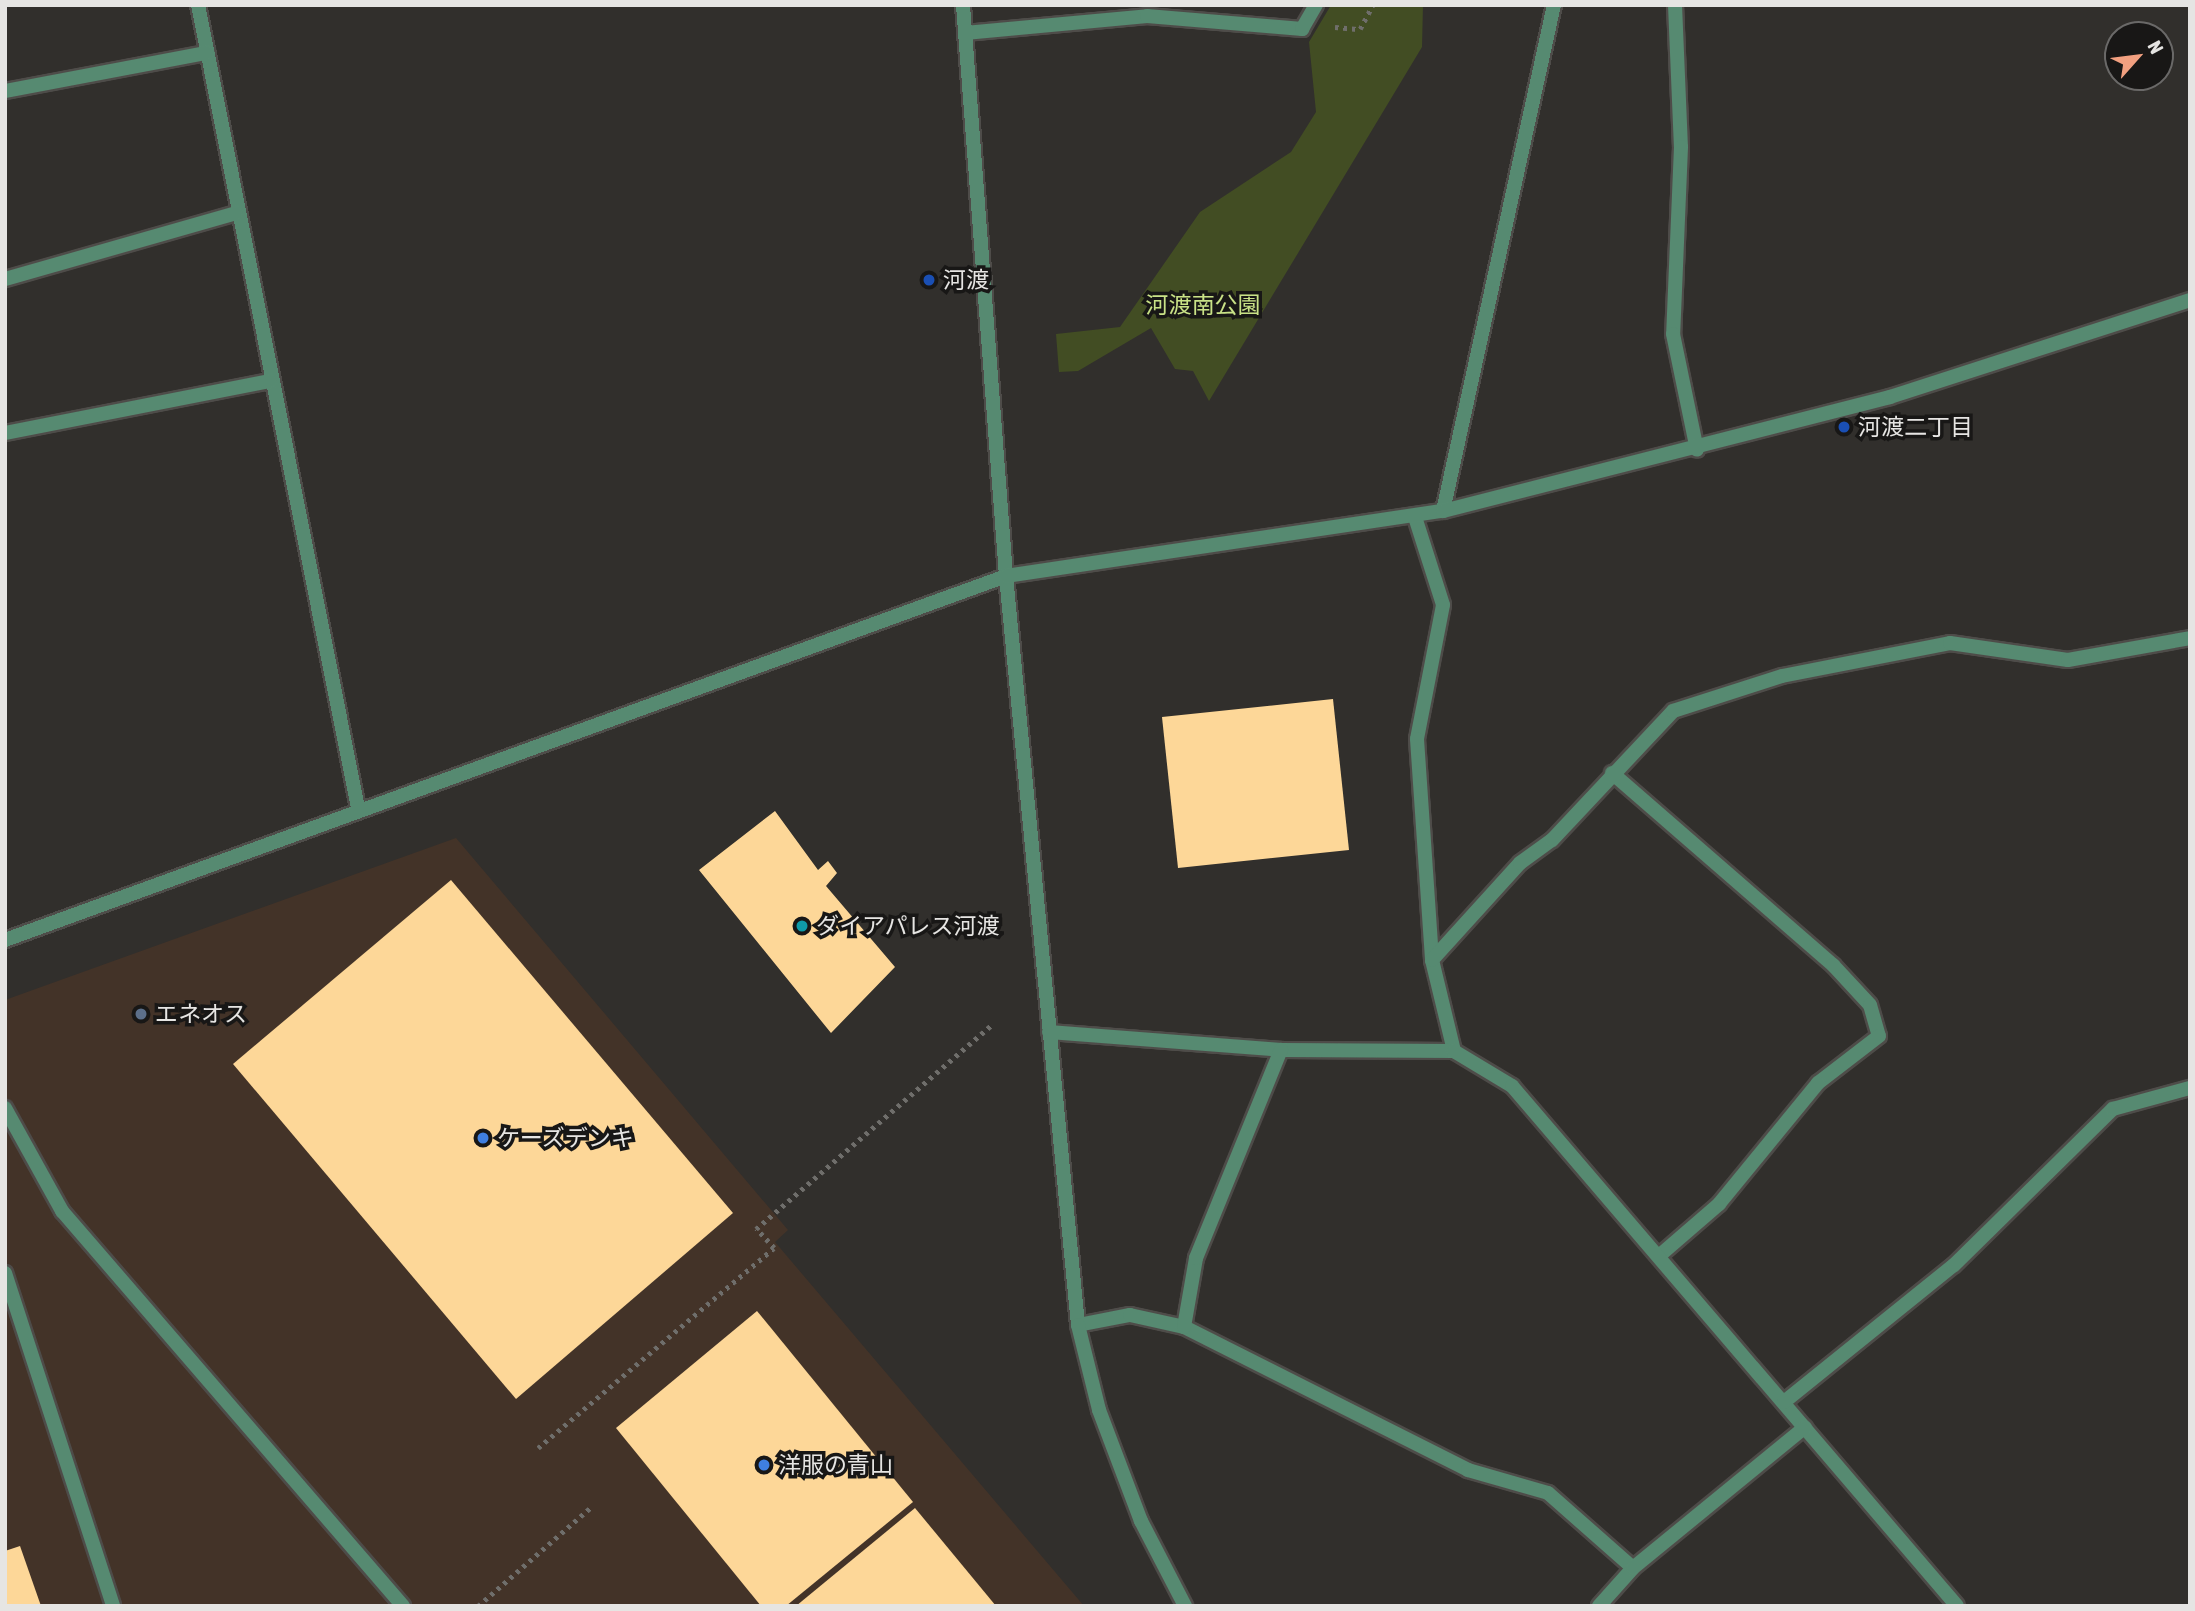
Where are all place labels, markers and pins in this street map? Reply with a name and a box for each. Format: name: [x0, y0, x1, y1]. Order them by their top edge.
place label: 河渡: [943, 266, 989, 294]
marker: 河渡: [921, 272, 937, 288]
place label: 河渡二丁目: [1858, 413, 1973, 441]
marker: 河渡二丁目: [1836, 419, 1852, 435]
place label: ダイアパレス河渡: [816, 912, 1000, 940]
marker: ダイアパレス河渡: [794, 918, 810, 934]
place label: エネオス: [155, 1000, 247, 1028]
marker: エネオス: [133, 1006, 149, 1022]
place label: ケーズデンキ: [497, 1124, 635, 1152]
marker: ケーズデンキ: [475, 1130, 491, 1146]
place label: 洋服の青山: [778, 1451, 893, 1479]
marker: 洋服の青山: [756, 1457, 772, 1473]

